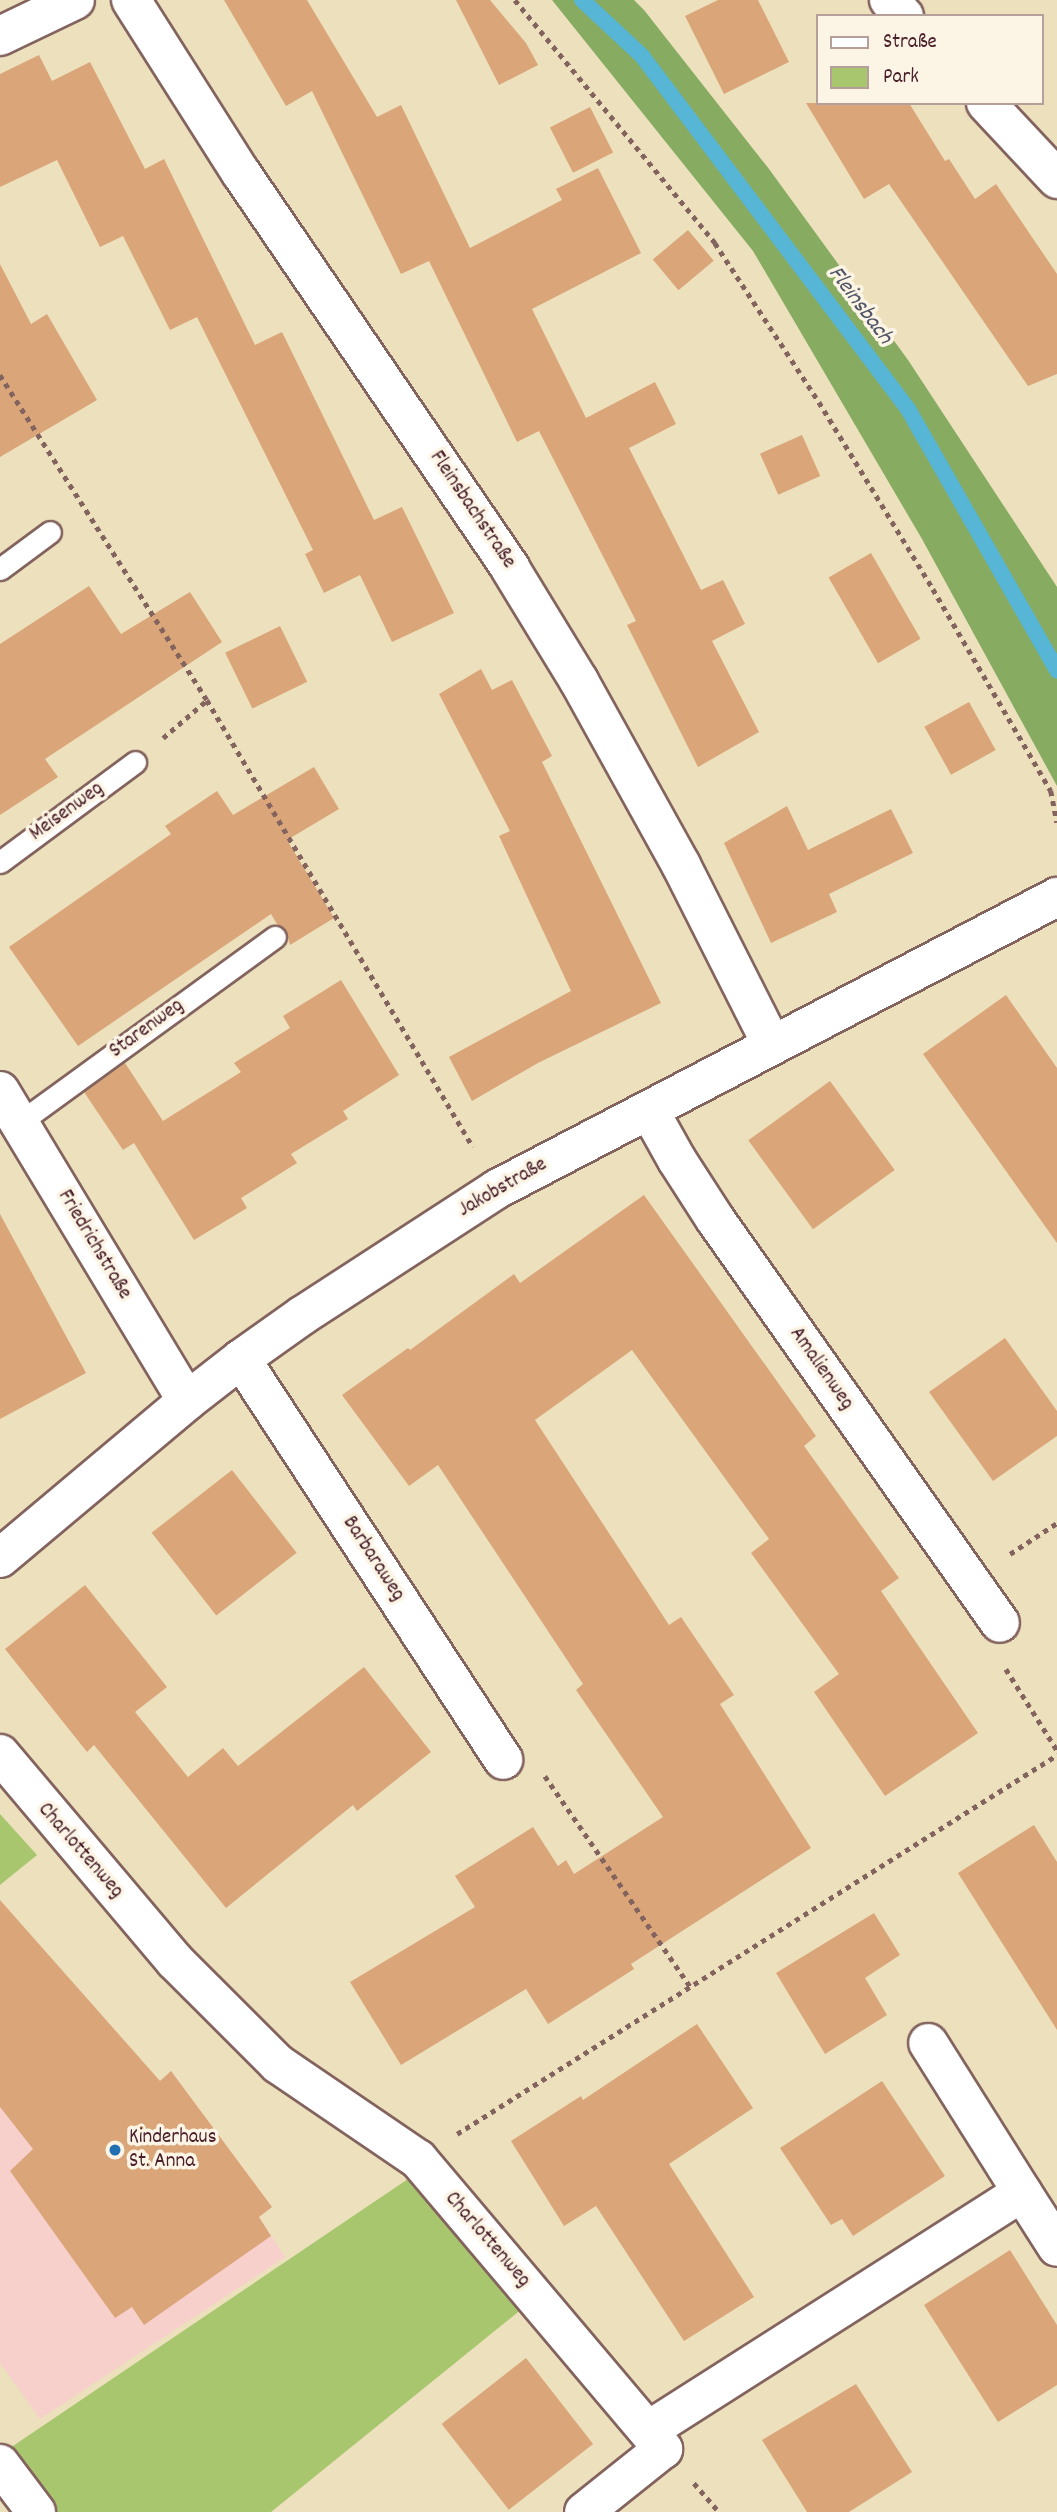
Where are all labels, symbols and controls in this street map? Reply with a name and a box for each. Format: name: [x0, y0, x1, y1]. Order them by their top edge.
legend: [816, 14, 1043, 105]
text: Straße: [883, 28, 937, 58]
text: Park: [883, 63, 919, 93]
water label: Fleinsbach: [821, 261, 897, 351]
street label: Fleinsbachstraße: [423, 446, 521, 574]
street label: Meisenweg: [25, 777, 109, 847]
street label: Starenweg: [105, 994, 189, 1064]
street label: Jakobstraße: [454, 1153, 552, 1223]
street label: Friedrichstraße: [51, 1186, 137, 1304]
street label: Amalienweg: [783, 1323, 859, 1415]
street label: Barbaraweg: [336, 1512, 410, 1606]
street label: Charlottenweg: [32, 1798, 128, 1904]
place label: Kinderhaus St. Anna: [129, 2125, 216, 2175]
marker: Kinderhaus St. Anna: [107, 2142, 123, 2158]
street label: Charlottenweg: [439, 2187, 535, 2293]

